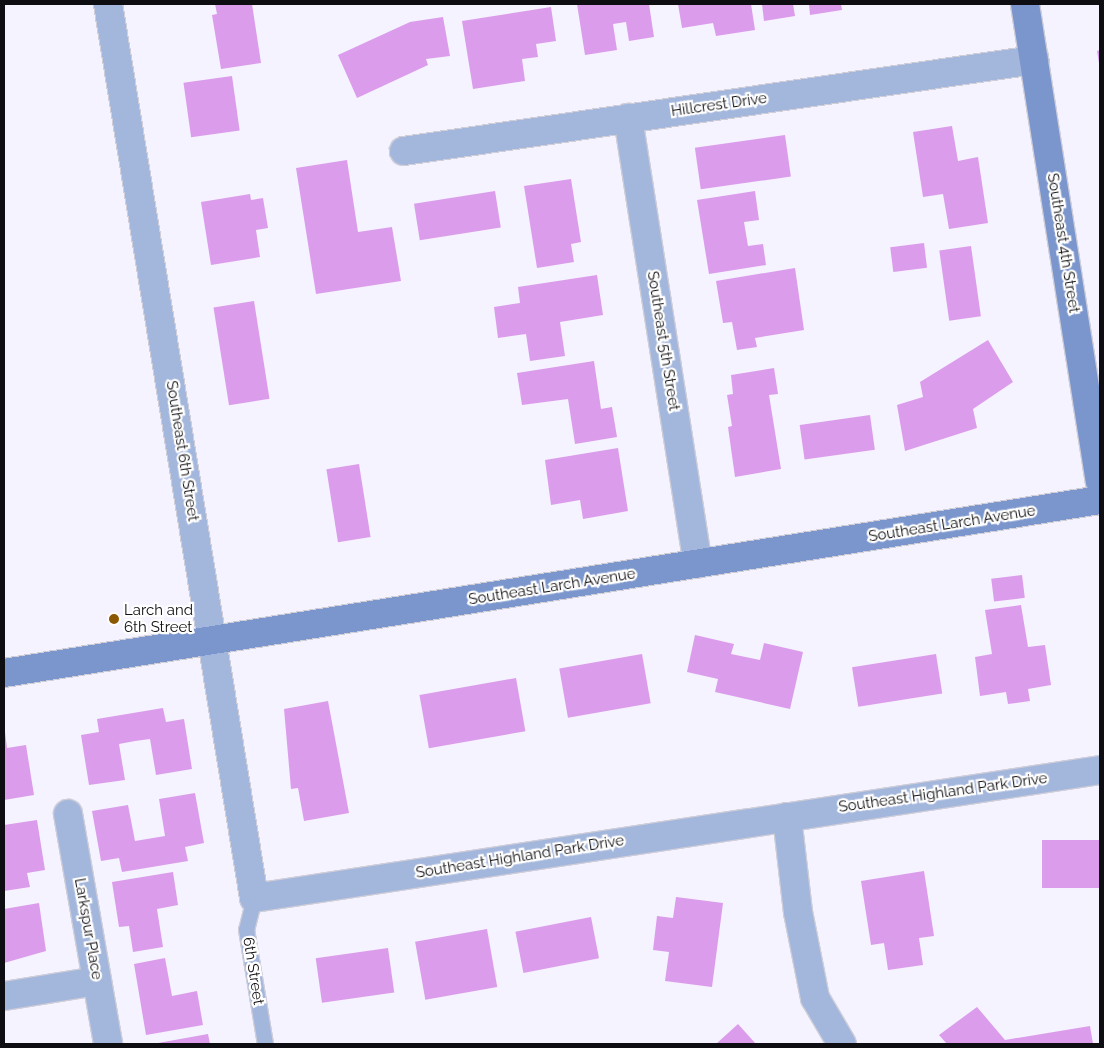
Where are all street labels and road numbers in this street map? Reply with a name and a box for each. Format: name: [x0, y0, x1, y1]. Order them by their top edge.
street label: Hillcrest Drive: [670, 89, 768, 121]
street label: Southeast 4th Street: [1043, 172, 1083, 314]
street label: Southeast 5th Street: [643, 270, 683, 412]
street label: Southeast 6th Street: [162, 379, 202, 523]
street label: Southeast Larch Avenue: [867, 502, 1037, 546]
street label: Southeast Larch Avenue: [467, 565, 637, 609]
street label: Southeast Highland Park Drive: [837, 769, 1049, 817]
street label: Southeast Highland Park Drive: [415, 832, 625, 882]
street label: Larkspur Place: [70, 877, 106, 981]
street label: 6th Street: [239, 936, 267, 1006]

